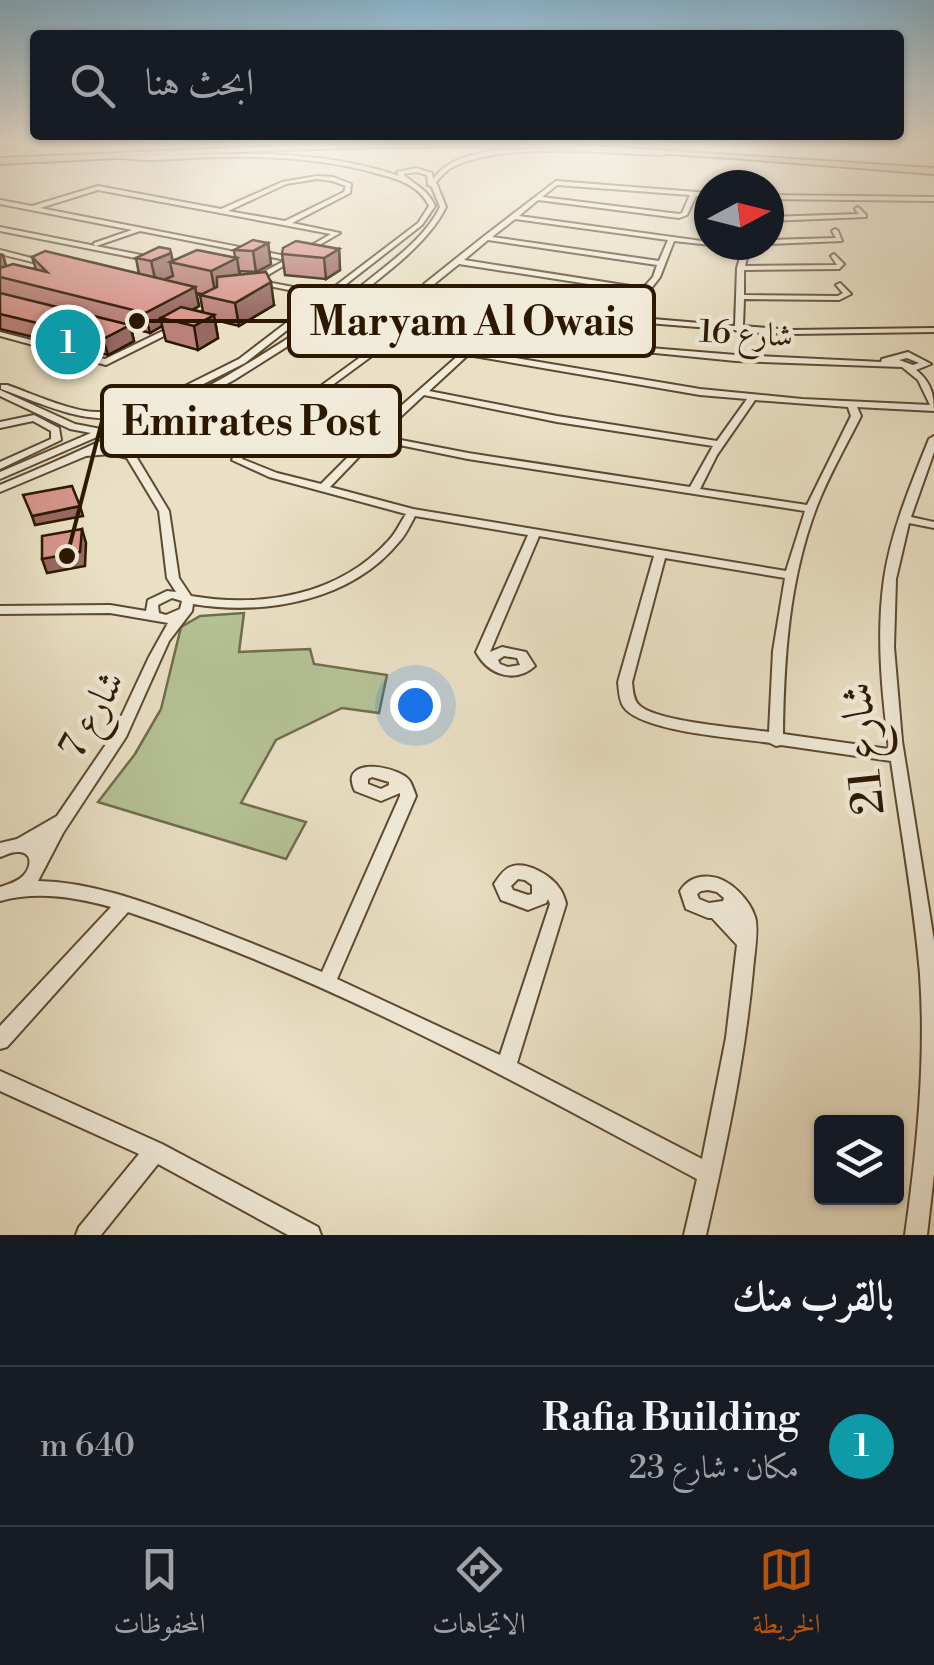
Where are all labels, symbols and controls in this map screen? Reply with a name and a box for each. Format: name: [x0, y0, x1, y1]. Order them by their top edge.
search box: [30, 30, 904, 140]
icon: search: [65, 58, 120, 113]
text: ابحث هنا: [145, 60, 254, 107]
north arrow: [694, 170, 784, 260]
callout: Maryam Al Owais: [289, 286, 654, 356]
text: Maryam Al Owais: [310, 298, 634, 348]
pin: 1: [36, 304, 100, 380]
street label: شارع 16: [698, 312, 794, 362]
callout: Emirates Post: [102, 386, 400, 456]
text: Emirates Post: [122, 398, 381, 448]
street label: شارع 7: [49, 663, 141, 770]
street label: شارع 21: [828, 679, 906, 818]
your location: [390, 680, 441, 731]
map controls: [814, 1115, 904, 1205]
button: layers: [814, 1115, 904, 1205]
text: بالقرب منك: [732, 1271, 894, 1324]
text: Rafia Building: [542, 1395, 799, 1442]
text: 640 m: [40, 1426, 135, 1466]
text: 1: [854, 1426, 869, 1466]
text: مكان · شارع 23: [629, 1448, 799, 1488]
tab: المحفوظات: [113, 1542, 206, 1651]
tab: الاتجاهات: [432, 1542, 526, 1651]
tab: الخريطة: [753, 1542, 821, 1651]

